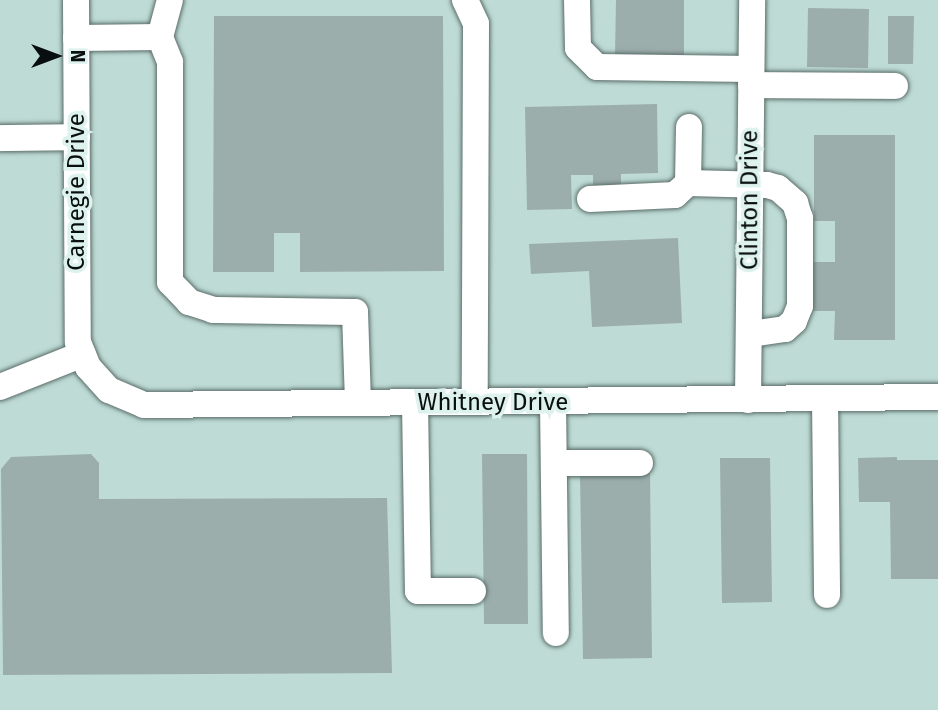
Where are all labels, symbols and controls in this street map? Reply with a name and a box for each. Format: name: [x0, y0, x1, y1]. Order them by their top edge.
north arrow: [21, 21, 91, 91]
text: N: [66, 50, 89, 62]
street label: Carnegie Drive: [63, 113, 91, 271]
street label: Clinton Drive: [736, 130, 764, 270]
street label: Whitney Drive: [418, 389, 568, 417]

